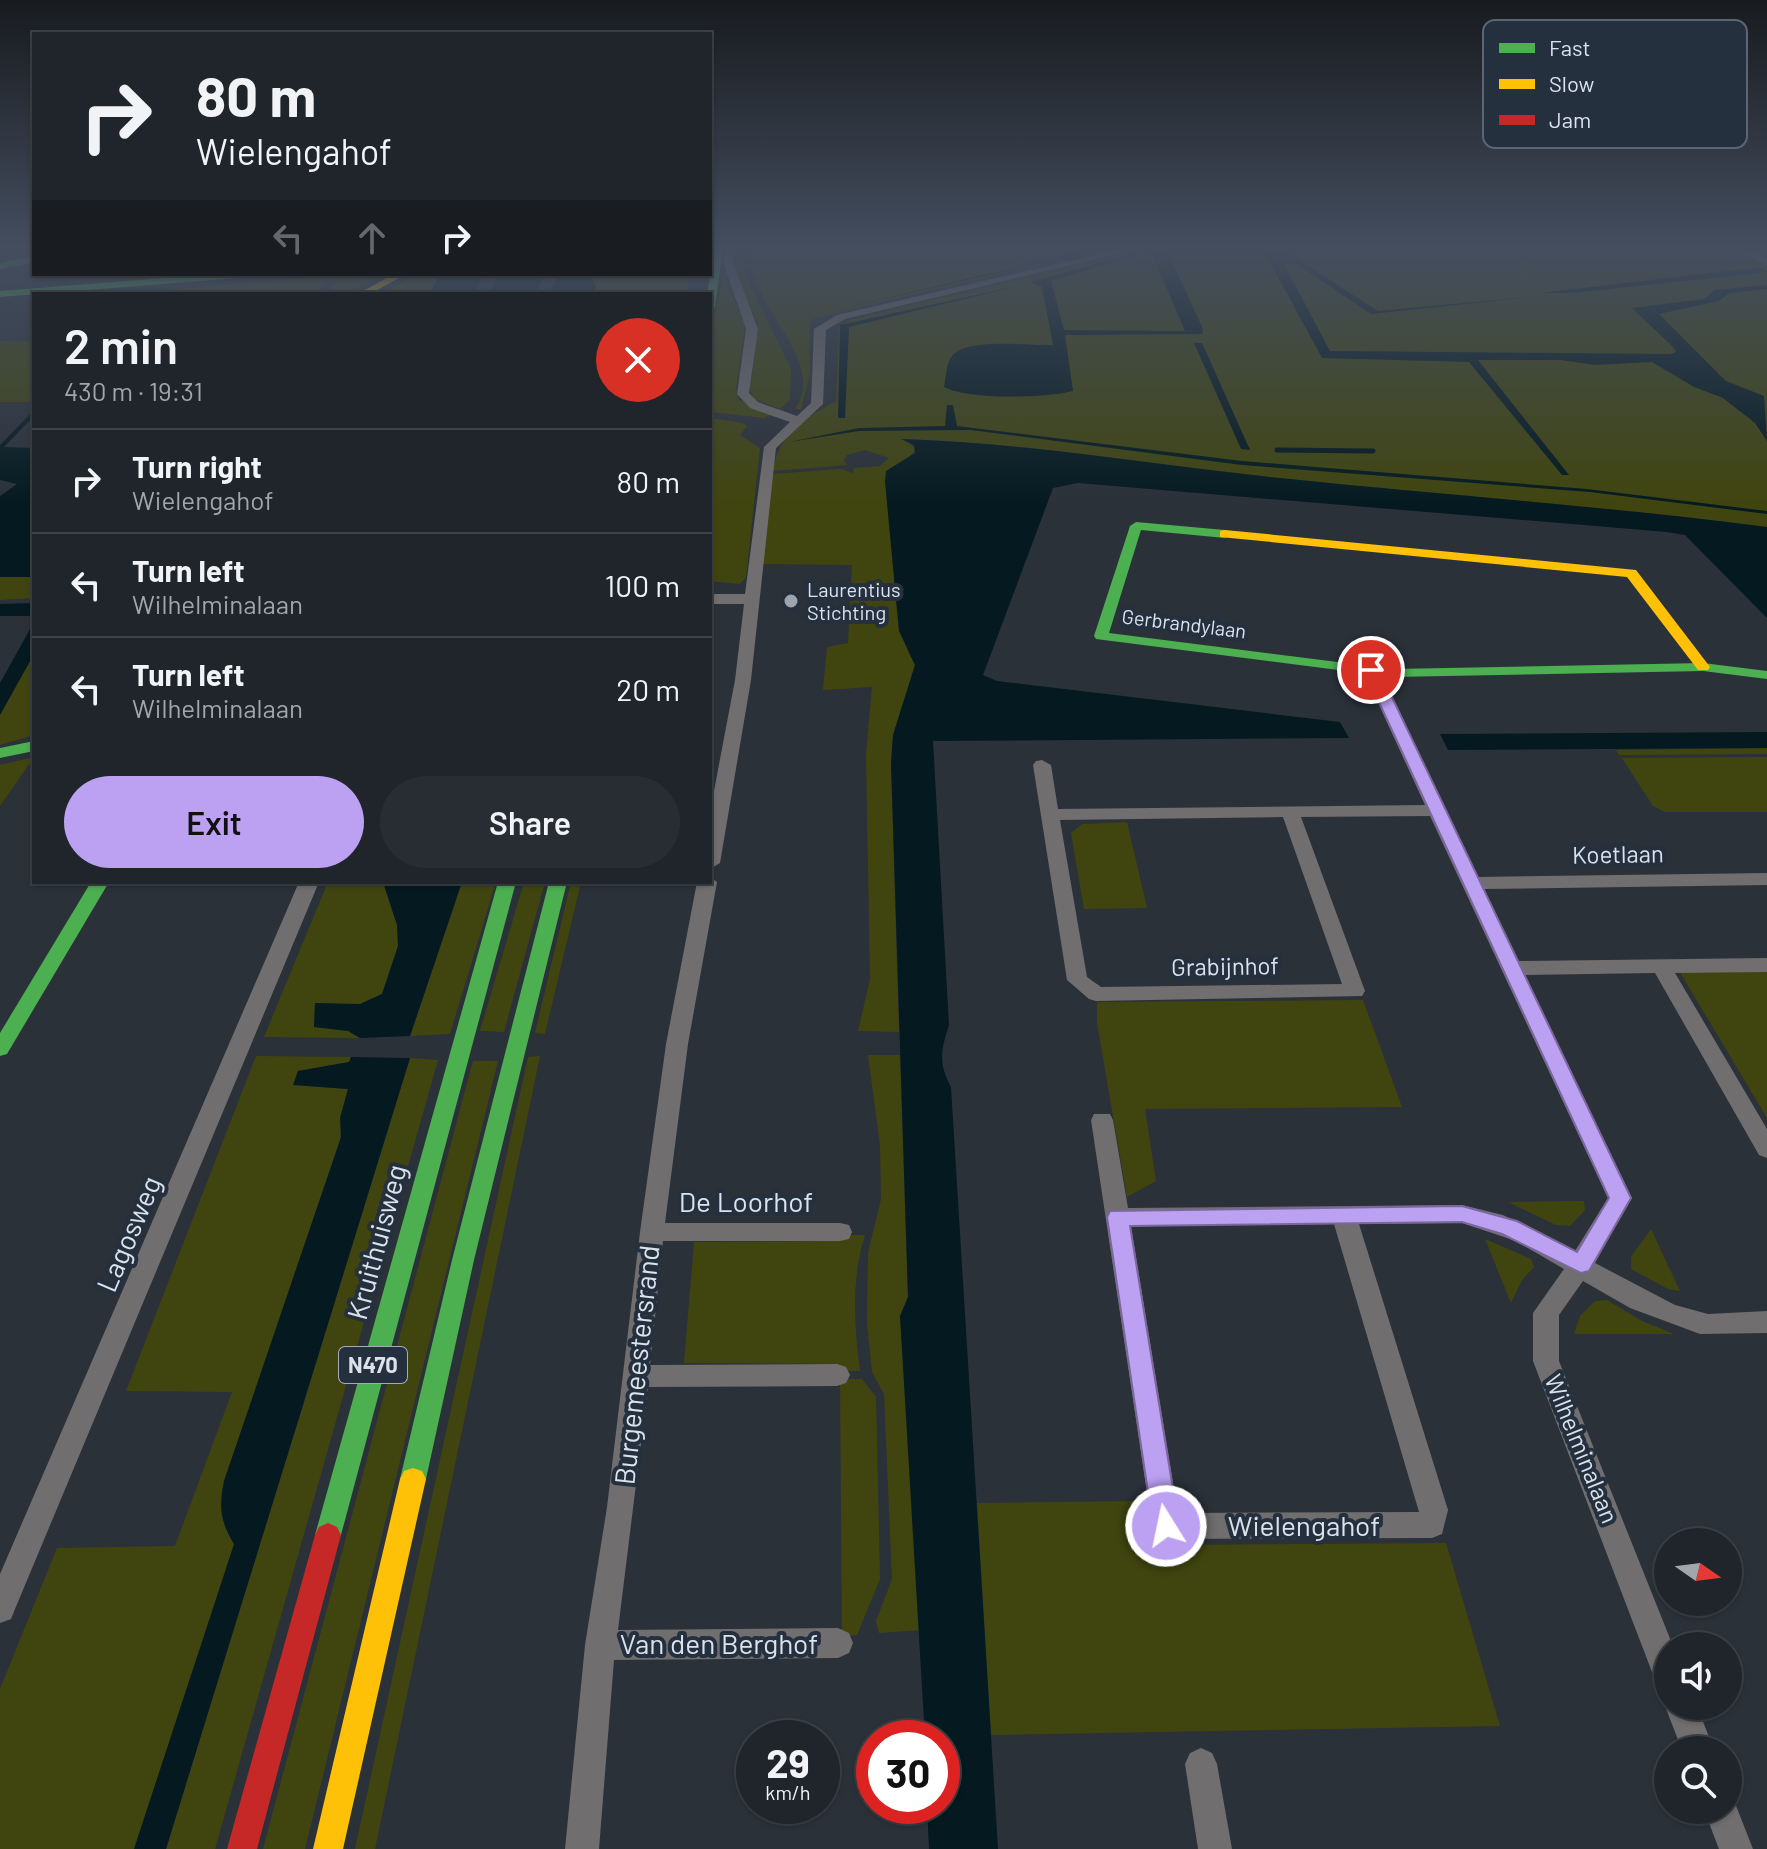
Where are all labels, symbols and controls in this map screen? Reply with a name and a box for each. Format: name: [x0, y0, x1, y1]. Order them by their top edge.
legend: [1483, 20, 1747, 148]
text: Fast: [1549, 34, 1591, 60]
text: 80 m: [196, 61, 316, 128]
icon: right: [64, 64, 168, 168]
text: Slow: [1549, 70, 1594, 96]
text: Jam: [1549, 106, 1591, 132]
text: Wielengahof: [196, 129, 392, 172]
icon: left: [266, 216, 310, 260]
icon: ahead: [350, 216, 394, 260]
icon: right: [434, 216, 478, 260]
text: 2 min: [64, 316, 178, 374]
button: close: [596, 318, 680, 402]
text: 430 m · 19:31: [64, 375, 203, 406]
text: Turn right: [132, 448, 262, 484]
icon: right: [64, 459, 108, 503]
text: 80 m: [617, 463, 680, 499]
text: Wielengahof: [132, 484, 273, 515]
text: Turn left: [132, 552, 245, 588]
icon: left: [64, 563, 108, 607]
text: 100 m: [605, 567, 680, 603]
place label: Laurentius Stichting: [807, 577, 901, 624]
text: Wilhelminalaan: [132, 588, 303, 619]
marker: Laurentius Stichting: [782, 592, 800, 610]
street label: Gerbrandylaan: [1121, 603, 1248, 643]
pin: [1337, 636, 1405, 704]
icon: arrive: [1349, 648, 1393, 692]
text: Turn left: [132, 656, 245, 692]
icon: left: [64, 667, 108, 711]
text: 20 m: [616, 671, 680, 707]
text: Wilhelminalaan: [132, 692, 303, 723]
button: Exit: [64, 776, 364, 868]
button: Share: [380, 776, 680, 868]
street label: Koetlaan: [1572, 838, 1664, 869]
street label: Grabijnhof: [1171, 950, 1279, 981]
street label: Kruithuisweg: [339, 1160, 413, 1323]
street label: Lagosweg: [88, 1171, 168, 1297]
street label: De Loorhof: [679, 1184, 813, 1218]
street label: Burgemeestersrand: [607, 1243, 665, 1486]
road number: N470: [339, 1347, 407, 1383]
street label: Wilhelminalaan: [1539, 1370, 1625, 1527]
position arrow: [1124, 1484, 1208, 1568]
street label: Wielengahof: [1228, 1508, 1380, 1542]
north arrow: [1654, 1528, 1742, 1616]
map controls: [1654, 1528, 1742, 1824]
street label: Van den Berghof: [620, 1626, 818, 1660]
button: sound: [1654, 1632, 1742, 1720]
speed limit sign: 30: [856, 1720, 960, 1824]
button: search: [1654, 1736, 1742, 1824]
text: 29: [766, 1738, 810, 1786]
text: km/h: [765, 1780, 811, 1804]

